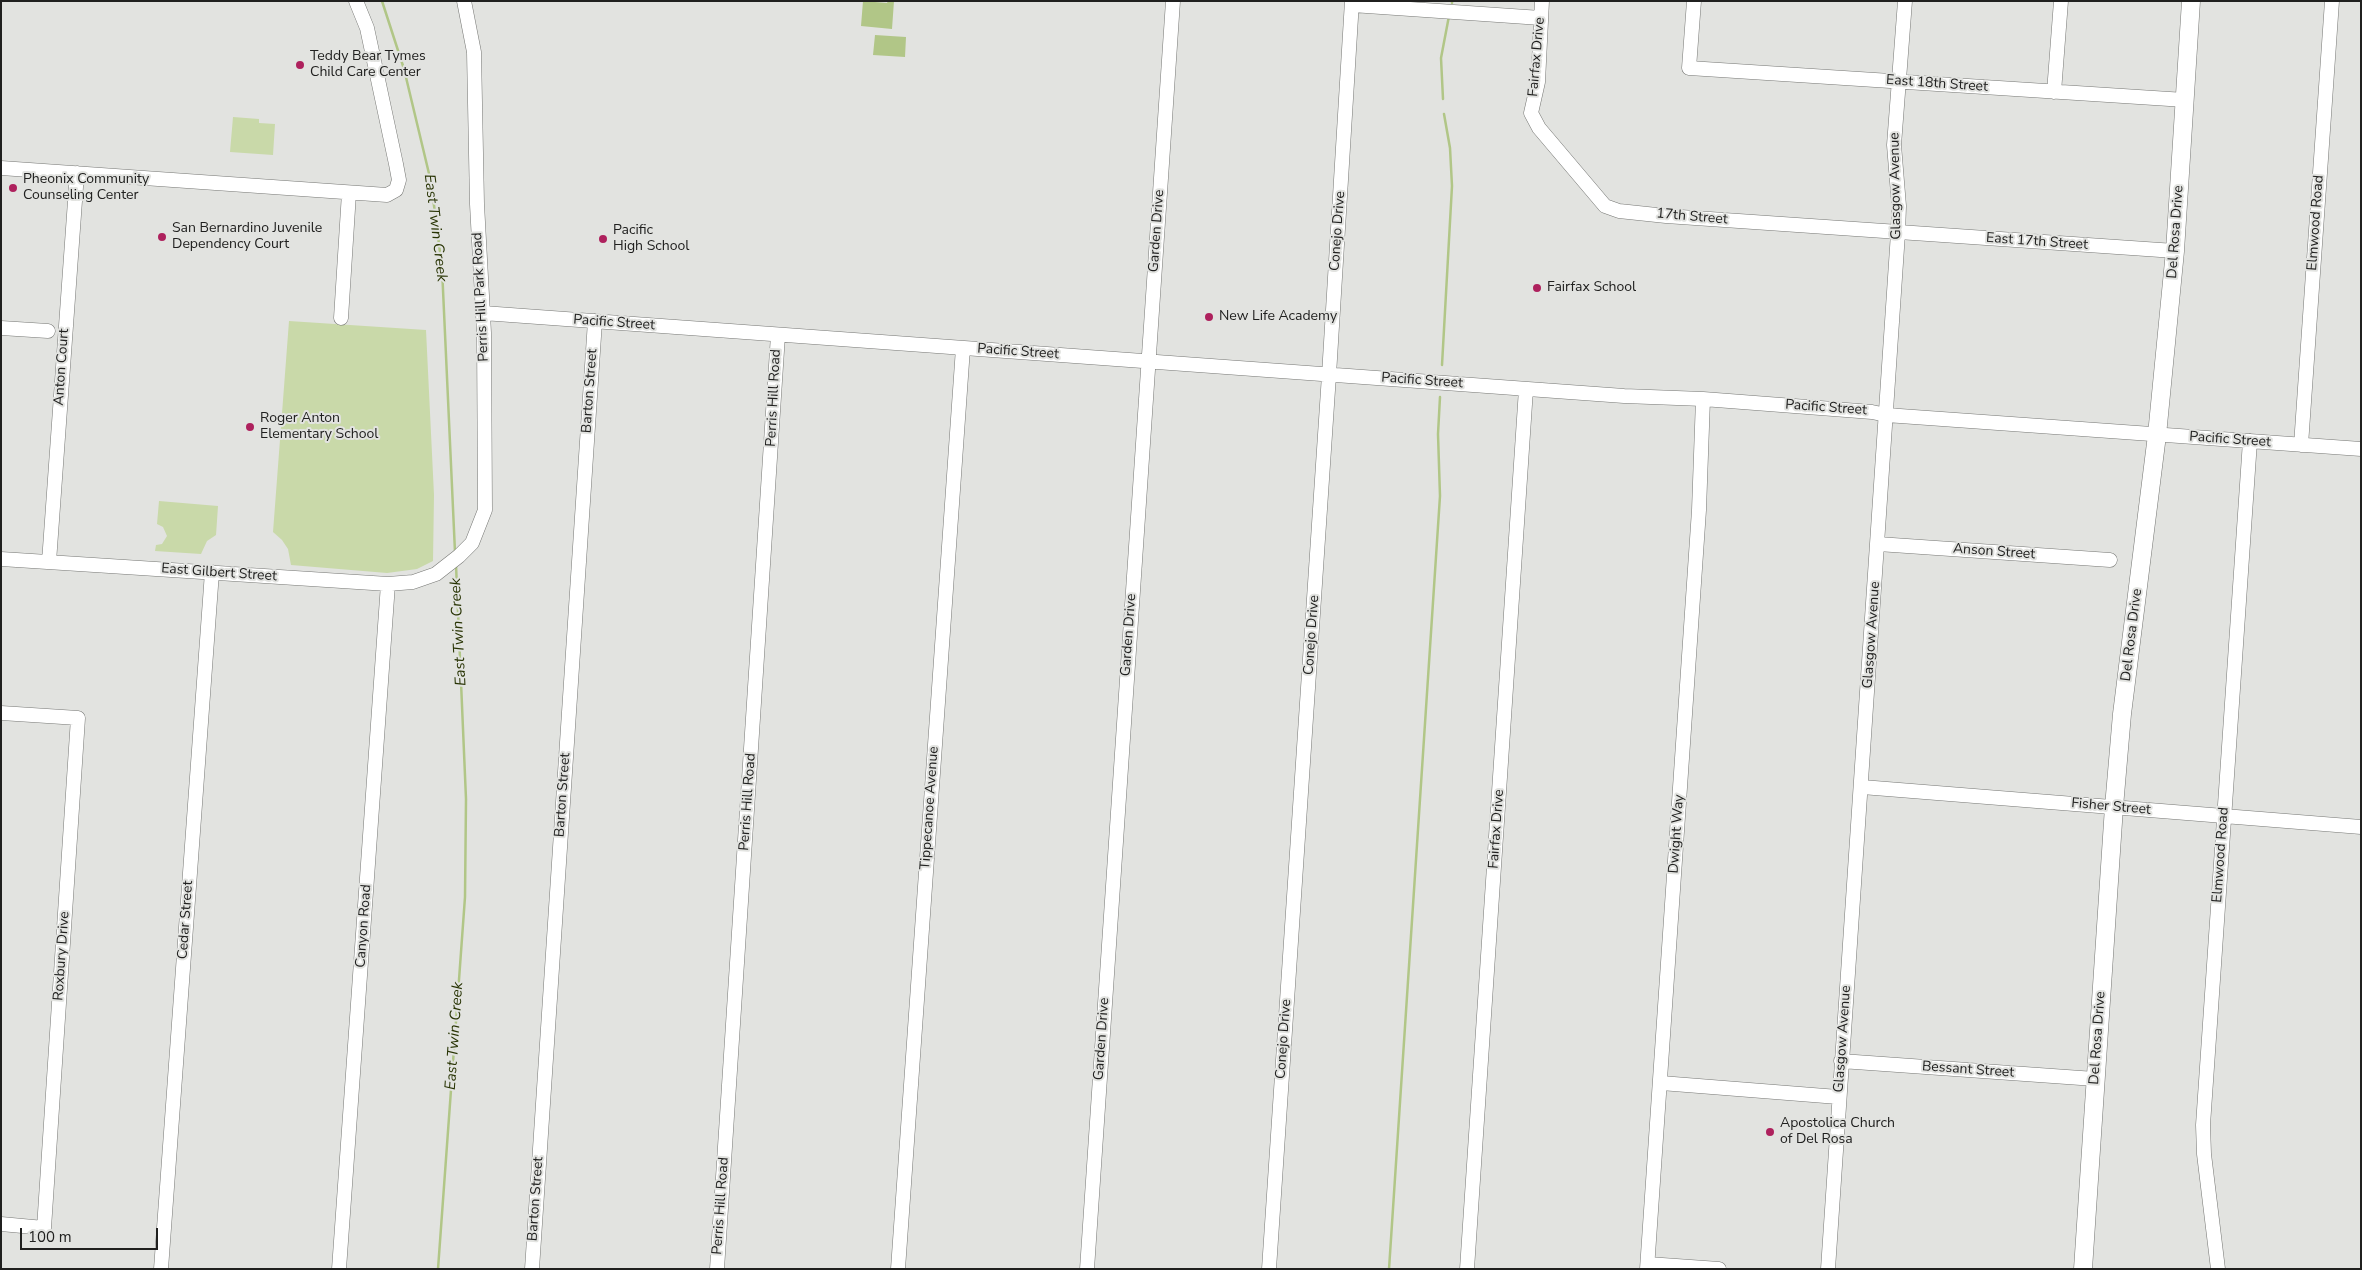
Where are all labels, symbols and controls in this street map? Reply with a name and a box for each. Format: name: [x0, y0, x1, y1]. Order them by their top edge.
street label: Fairfax Drive: [1525, 17, 1549, 97]
place label: Teddy Bear Tymes Child Care Center: [310, 49, 426, 82]
marker: Teddy Bear Tymes Child Care Center: [294, 59, 306, 71]
street label: East 18th Street: [1885, 72, 1989, 96]
street label: Glasgow Avenue: [1887, 132, 1905, 240]
place label: Pheonix Community Counseling Center: [23, 172, 149, 204]
water label: East Twin Creek: [419, 173, 451, 283]
street label: Elmwood Road: [2304, 175, 2328, 271]
marker: Pheonix Community Counseling Center: [7, 182, 19, 194]
street label: Del Rosa Drive: [2164, 185, 2188, 279]
street label: Garden Drive: [1146, 189, 1168, 273]
street label: Conejo Drive: [1327, 191, 1349, 271]
street label: 17th Street: [1656, 206, 1728, 228]
place label: San Bernardino Juvenile Dependency Court: [172, 221, 322, 253]
place label: Pacific High School: [613, 223, 689, 256]
street label: East 17th Street: [1985, 230, 2089, 254]
marker: San Bernardino Juvenile Dependency Court: [156, 231, 168, 243]
street label: Perris Hill Park Road: [469, 232, 493, 362]
marker: Pacific High School: [597, 233, 609, 245]
place label: Fairfax School: [1547, 280, 1636, 296]
marker: Fairfax School: [1531, 282, 1543, 294]
place label: New Life Academy: [1219, 309, 1337, 325]
marker: New Life Academy: [1203, 311, 1215, 323]
street label: Pacific Street: [573, 312, 655, 334]
street label: Anton Court: [51, 328, 73, 406]
street label: Pacific Street: [977, 341, 1059, 363]
street label: Barton Street: [579, 348, 601, 434]
street label: Perris Hill Road: [763, 349, 785, 447]
street label: Pacific Street: [1381, 370, 1463, 392]
street label: Pacific Street: [1785, 397, 1867, 419]
place label: Roger Anton Elementary School: [260, 411, 378, 444]
marker: Roger Anton Elementary School: [244, 421, 256, 433]
street label: Pacific Street: [2189, 429, 2271, 451]
street label: Anson Street: [1952, 541, 2036, 563]
street label: East Gilbert Street: [161, 561, 277, 585]
water label: East Twin Creek: [447, 578, 471, 686]
street label: Glasgow Avenue: [1860, 581, 1884, 689]
street label: Del Rosa Drive: [2118, 588, 2146, 682]
street label: Garden Drive: [1118, 593, 1140, 677]
street label: Conejo Drive: [1301, 595, 1323, 675]
street label: Tippecanoe Avenue: [917, 746, 943, 870]
street label: Barton Street: [552, 752, 574, 838]
street label: Perris Hill Road: [736, 753, 760, 851]
street label: Fairfax Drive: [1486, 789, 1508, 869]
street label: Dwight Way: [1666, 794, 1688, 874]
street label: Fisher Street: [2070, 795, 2152, 819]
street label: Elmwood Road: [2209, 807, 2233, 903]
street label: Cedar Street: [175, 880, 197, 960]
street label: Canyon Road: [353, 884, 375, 968]
street label: Roxbury Drive: [50, 911, 74, 1001]
water label: East Twin Creek: [442, 981, 468, 1091]
street label: Glasgow Avenue: [1831, 985, 1855, 1093]
street label: Del Rosa Drive: [2086, 991, 2110, 1085]
street label: Garden Drive: [1091, 997, 1113, 1081]
street label: Conejo Drive: [1273, 999, 1295, 1079]
street label: Bessant Street: [1921, 1058, 2015, 1082]
place label: Apostolica Church of Del Rosa: [1780, 1116, 1895, 1148]
marker: Apostolica Church of Del Rosa: [1764, 1126, 1776, 1138]
street label: Barton Street: [525, 1156, 547, 1242]
street label: Perris Hill Road: [709, 1157, 733, 1255]
scale bar: [22, 1218, 160, 1250]
text: 100 m: [28, 1227, 72, 1247]

